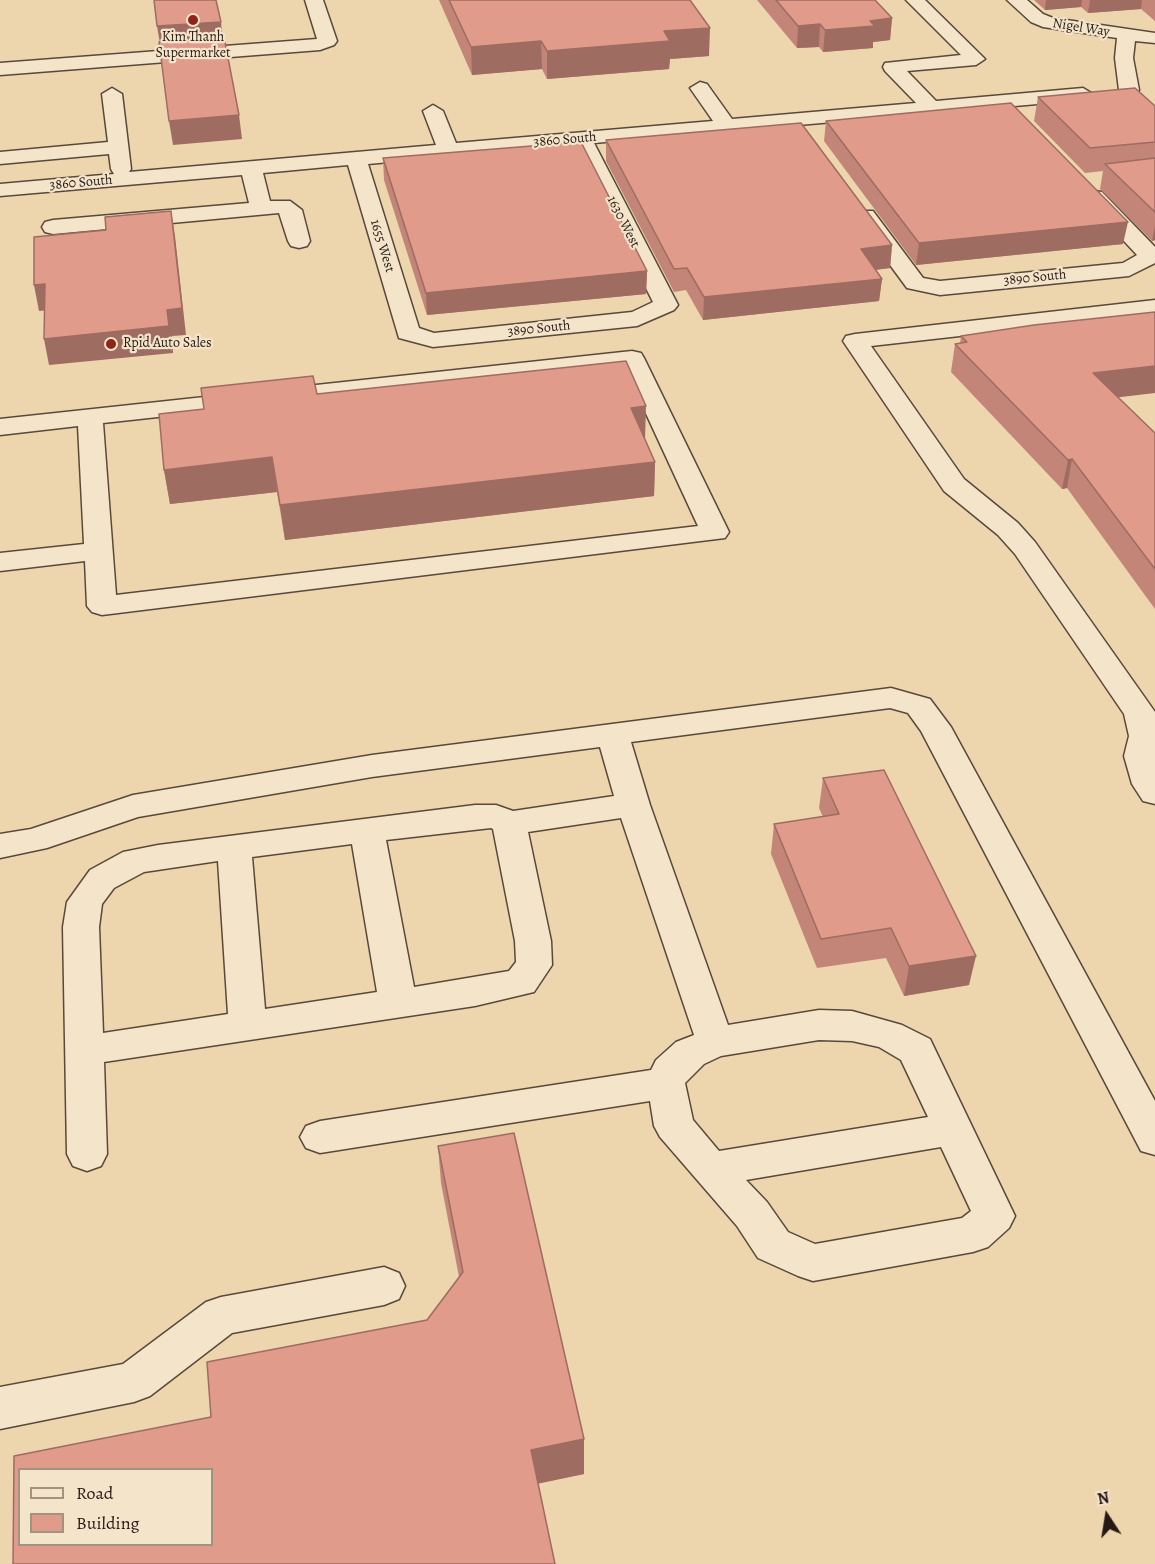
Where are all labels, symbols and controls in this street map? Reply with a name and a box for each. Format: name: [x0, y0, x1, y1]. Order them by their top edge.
marker: Kim Thanh Supermarket: [186, 13, 200, 27]
street label: Nigel Way: [1051, 15, 1111, 41]
place label: Kim Thanh Supermarket: [155, 30, 231, 62]
street label: 3860 South: [533, 129, 597, 151]
street label: 3860 South: [49, 172, 113, 194]
street label: 1630 West: [603, 193, 643, 251]
street label: 1655 West: [366, 217, 398, 275]
street label: 3890 South: [1003, 266, 1067, 290]
street label: 3890 South: [507, 317, 571, 341]
place label: Rpid Auto Sales: [123, 336, 212, 352]
marker: Rpid Auto Sales: [104, 337, 118, 351]
legend: [18, 1468, 213, 1546]
text: Road: [76, 1481, 113, 1505]
north arrow: [1077, 1486, 1137, 1546]
text: N: [1095, 1486, 1111, 1510]
text: Building: [76, 1511, 140, 1535]

